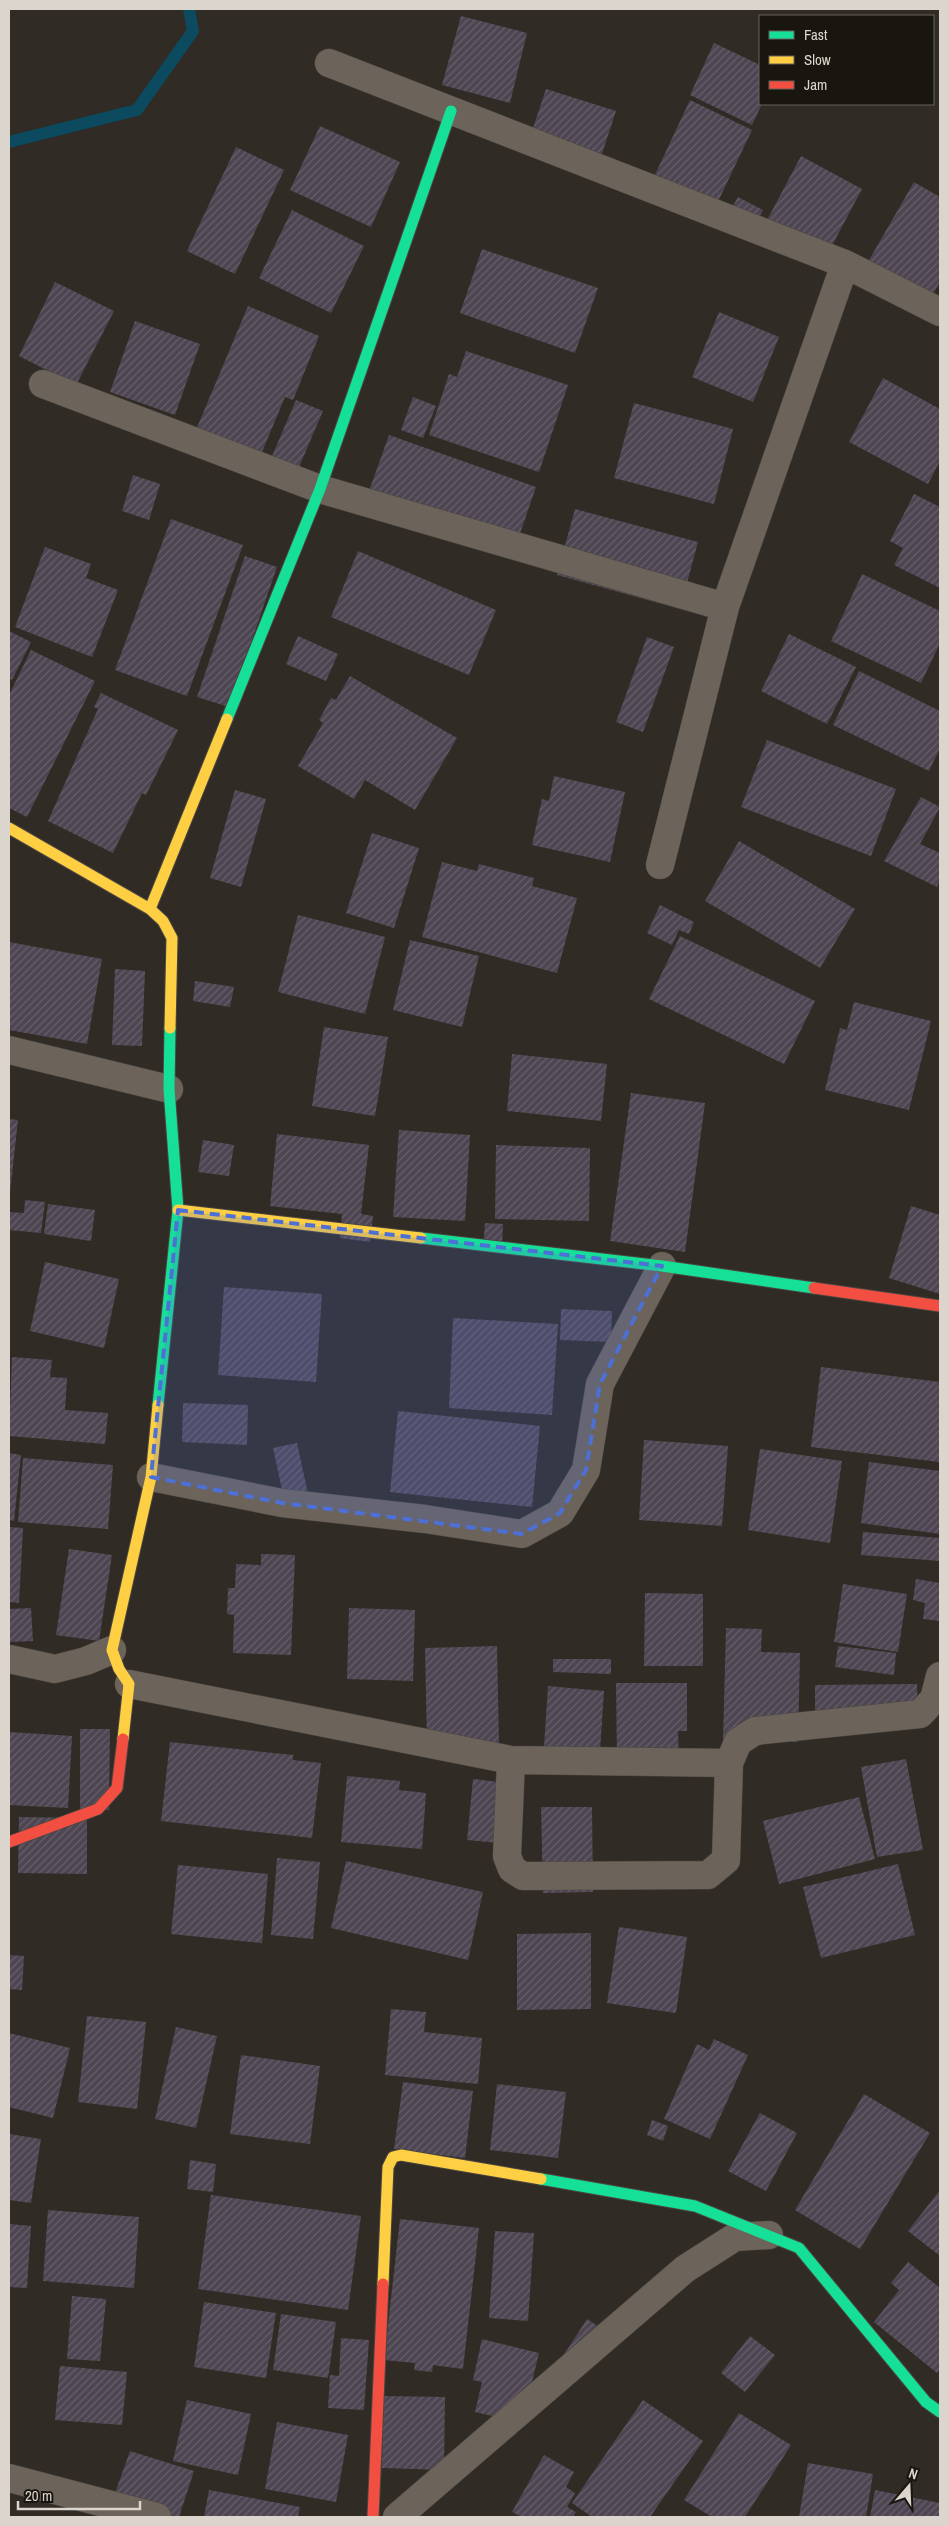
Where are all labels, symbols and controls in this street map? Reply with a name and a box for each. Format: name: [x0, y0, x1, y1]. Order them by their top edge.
legend: [759, 15, 934, 105]
text: Fast: [804, 24, 828, 45]
text: Slow: [804, 49, 831, 70]
text: Jam: [804, 74, 827, 95]
north arrow: [884, 2461, 934, 2511]
text: N: [906, 2464, 920, 2484]
scale bar: [18, 2478, 140, 2510]
text: 20 m: [25, 2485, 52, 2506]

